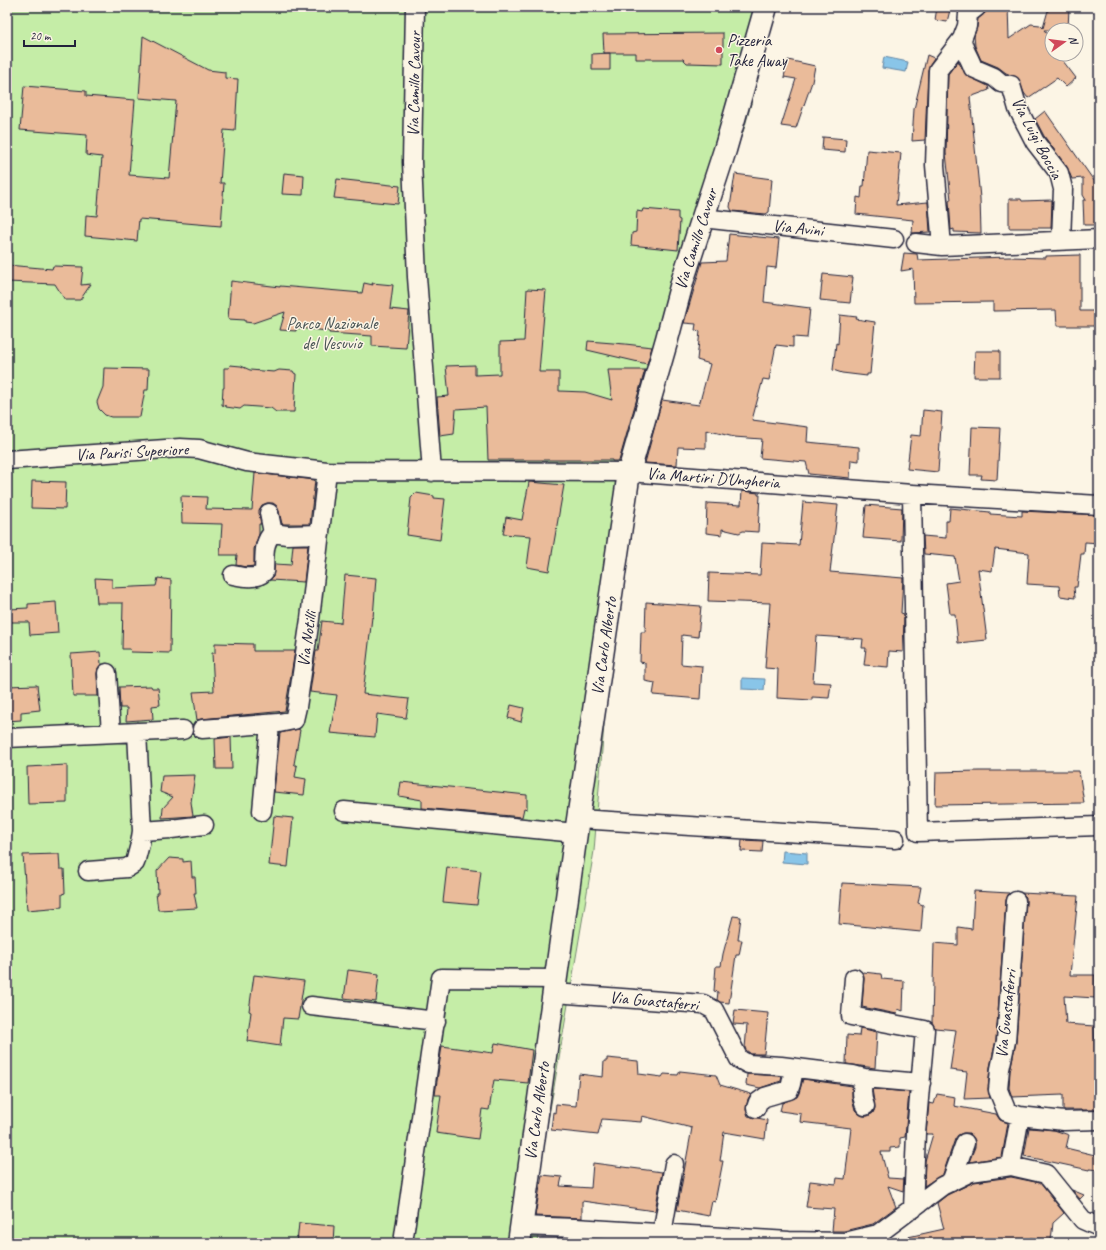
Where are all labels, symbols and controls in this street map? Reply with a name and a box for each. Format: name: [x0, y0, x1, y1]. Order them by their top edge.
scale bar: [24, 22, 75, 48]
north arrow: [1044, 22, 1084, 62]
text: 20 m: [30, 28, 52, 44]
street label: Via Camillo Cavour: [403, 29, 425, 137]
place label: Pizzeria Take Away: [727, 30, 788, 71]
text: N: [1066, 35, 1082, 47]
marker: Pizzeria Take Away: [714, 45, 724, 55]
street label: Via Luigi Boccia: [1007, 94, 1068, 183]
street label: Via Camillo Cavour: [670, 184, 723, 292]
street label: Via Avini: [772, 215, 826, 241]
park label: Parco Nazionale del Vesuvio: [287, 313, 379, 354]
street label: Via Parisi Superiore: [75, 438, 190, 465]
street label: Via Martiri D'Ungheria: [646, 463, 782, 493]
street label: Via Carlo Alberto: [587, 595, 621, 696]
street label: Via Notilli: [293, 608, 322, 668]
street label: Via Guastaferri: [991, 967, 1021, 1059]
street label: Via Guastaferri: [609, 987, 701, 1015]
street label: Via Carlo Alberto: [520, 1060, 554, 1161]

